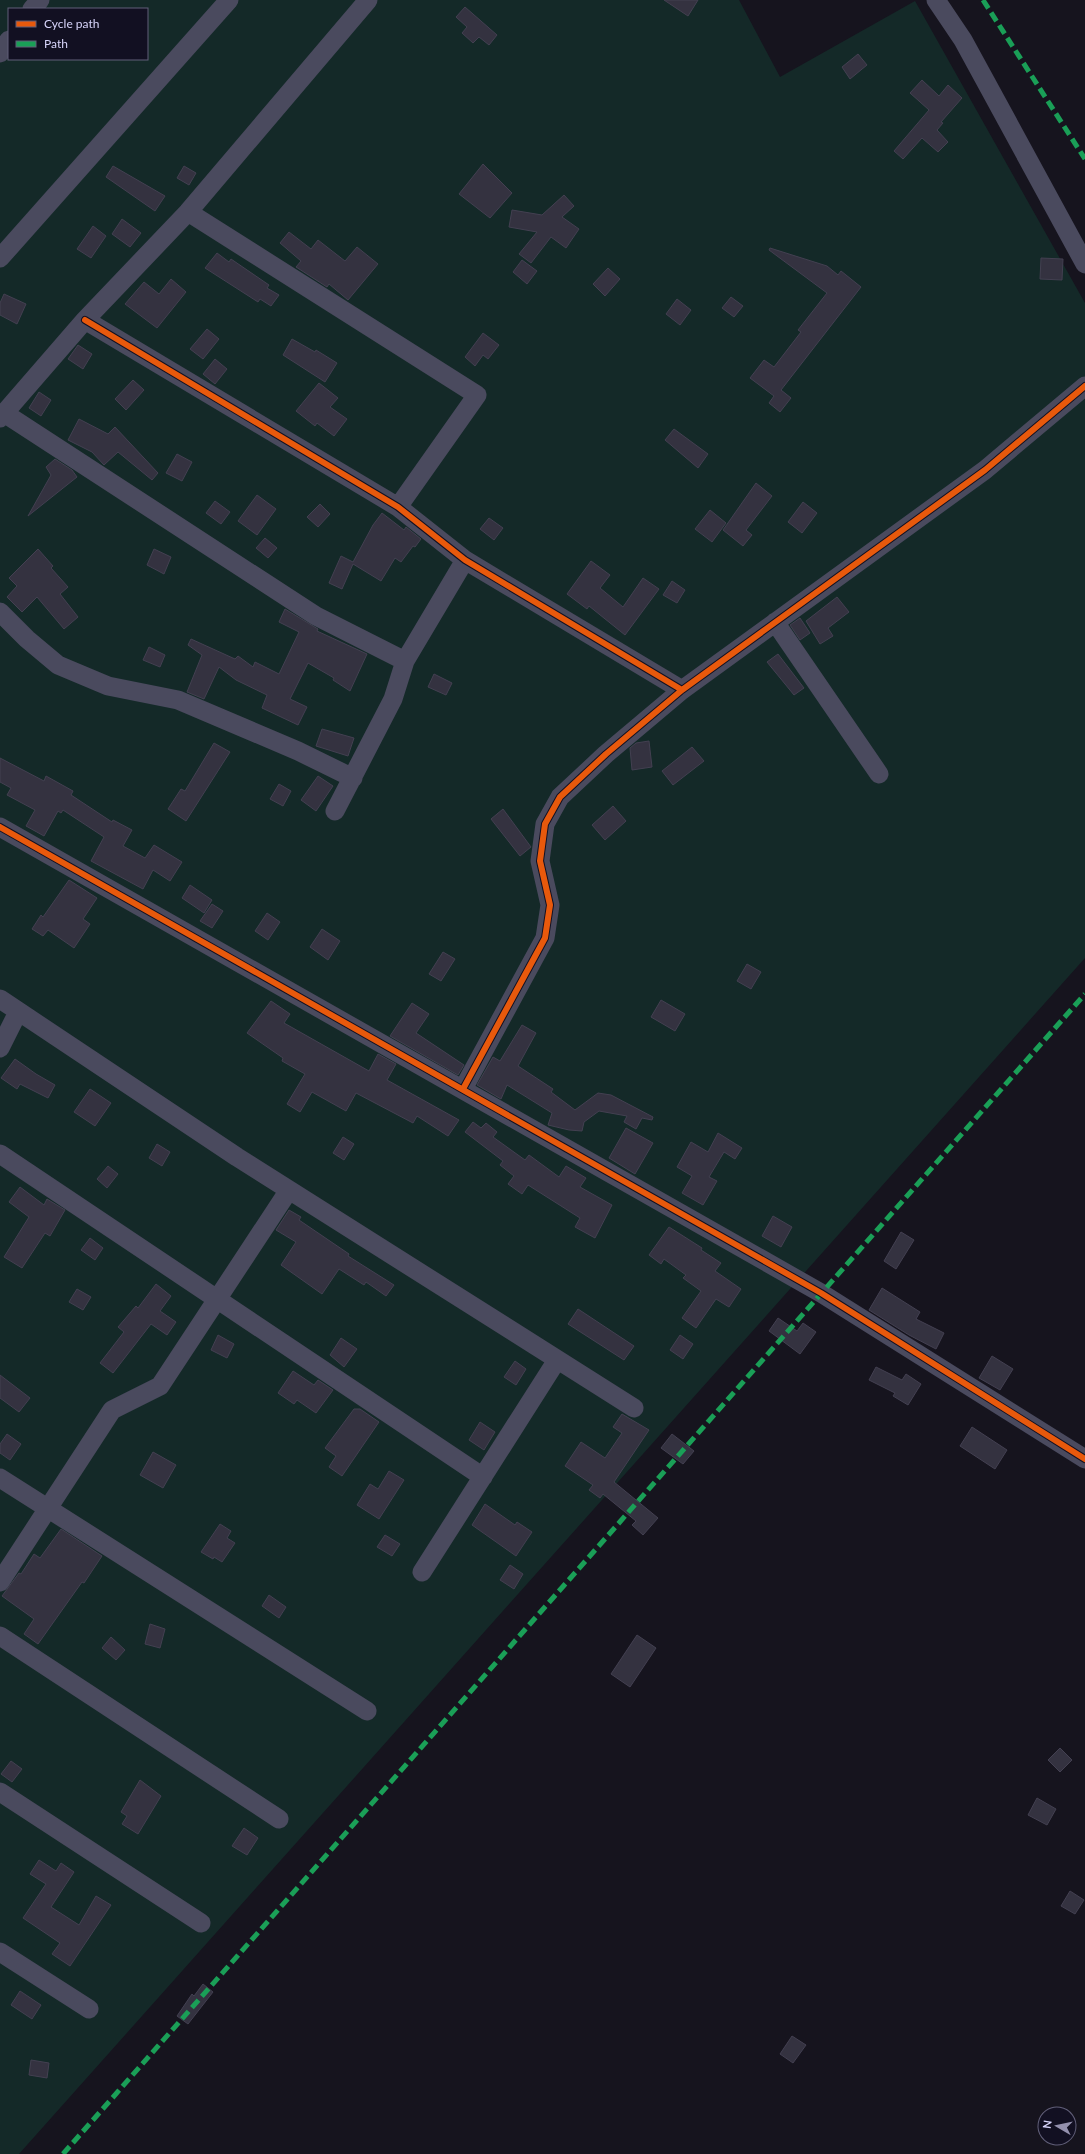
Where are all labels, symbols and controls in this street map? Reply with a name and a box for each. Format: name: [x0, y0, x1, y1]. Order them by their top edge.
legend: [8, 8, 148, 60]
text: Cycle path: [44, 16, 99, 31]
text: Path: [44, 36, 68, 51]
north arrow: [1037, 2106, 1077, 2146]
text: N: [1040, 2119, 1054, 2130]

